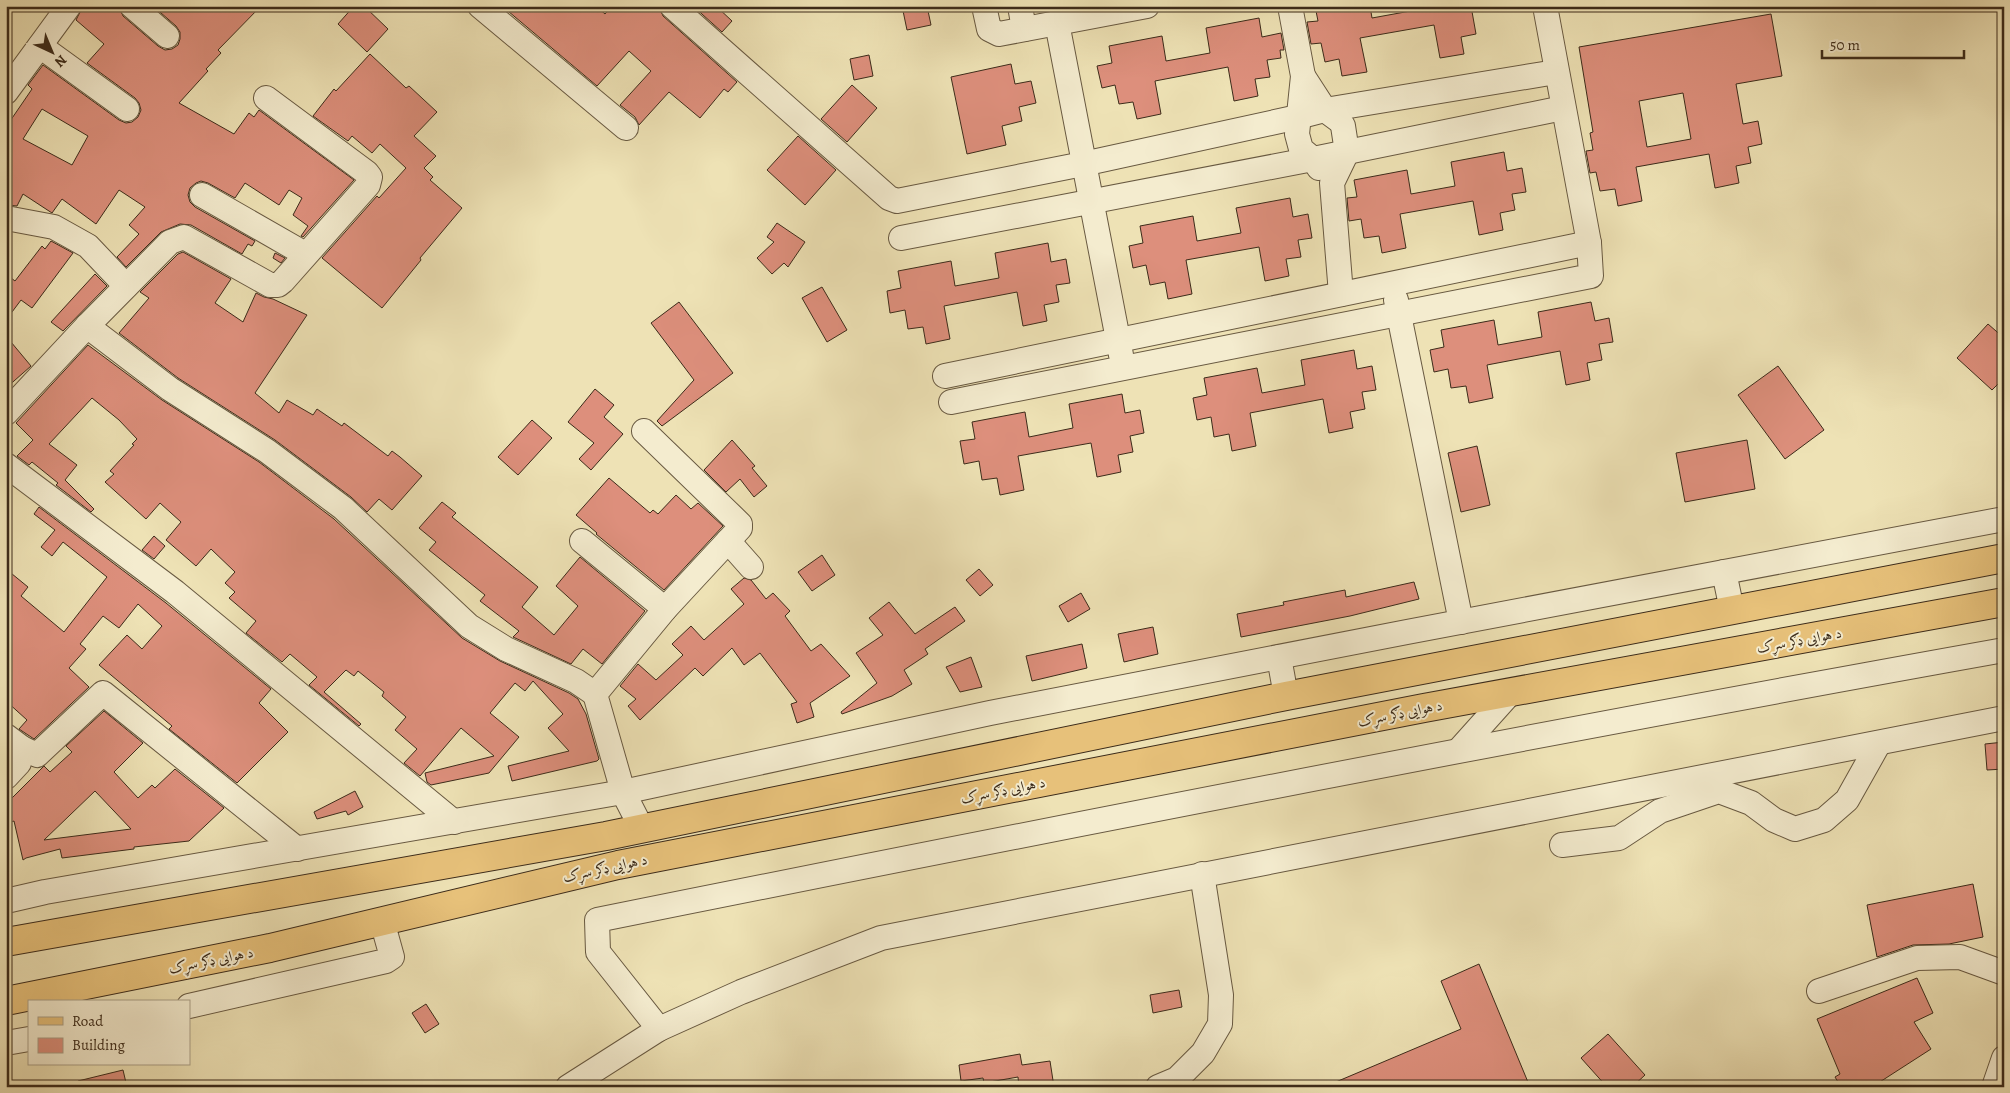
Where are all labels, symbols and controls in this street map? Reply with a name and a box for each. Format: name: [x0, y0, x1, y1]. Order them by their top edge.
north arrow: [28, 28, 78, 78]
scale bar: [1822, 28, 1965, 60]
text: 50 m: [1830, 35, 1860, 55]
text: N: [50, 51, 71, 71]
street label: د هوایی ډګر سړک: [1755, 623, 1844, 659]
street label: د هوایی ډګر سړک: [1356, 695, 1445, 733]
street label: د هوایی ډګر سړک: [959, 772, 1048, 810]
street label: د هوایی ډګر سړک: [561, 849, 650, 889]
street label: د هوایی ډګر سړک: [167, 942, 256, 980]
legend: [28, 1000, 190, 1066]
text: Road: [72, 1011, 104, 1031]
text: Building: [72, 1035, 125, 1055]

